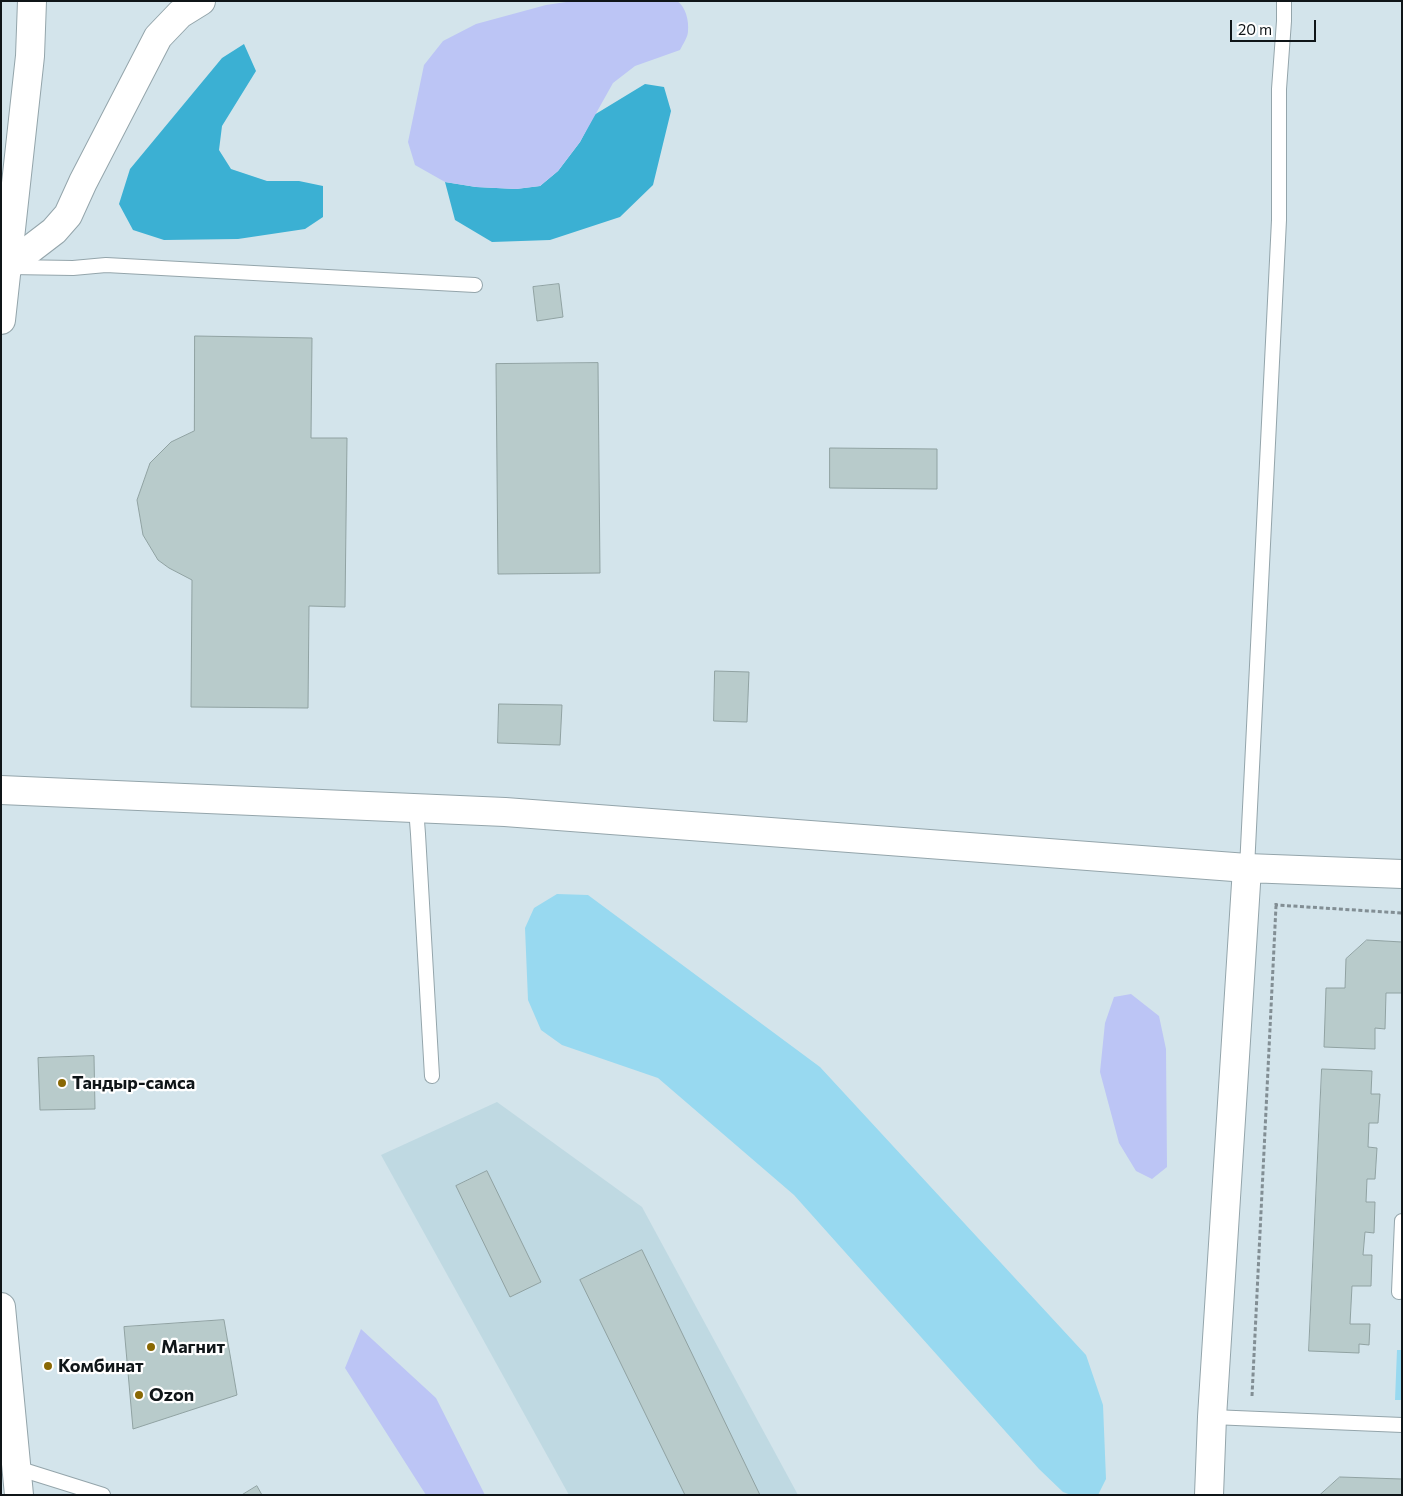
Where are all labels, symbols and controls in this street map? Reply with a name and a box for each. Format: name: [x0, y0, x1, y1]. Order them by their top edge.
scale bar: [1233, 10, 1319, 42]
text: 20 m: [1238, 20, 1272, 38]
place label: Тандыр-самса: [72, 1072, 195, 1094]
marker: Тандыр-самса: [56, 1077, 68, 1089]
place label: Магнит: [161, 1336, 225, 1358]
marker: Магнит: [145, 1341, 157, 1353]
place label: Комбинат: [58, 1355, 144, 1377]
marker: Комбинат: [42, 1360, 54, 1372]
place label: Ozon: [149, 1384, 194, 1406]
marker: Ozon: [133, 1389, 145, 1401]

